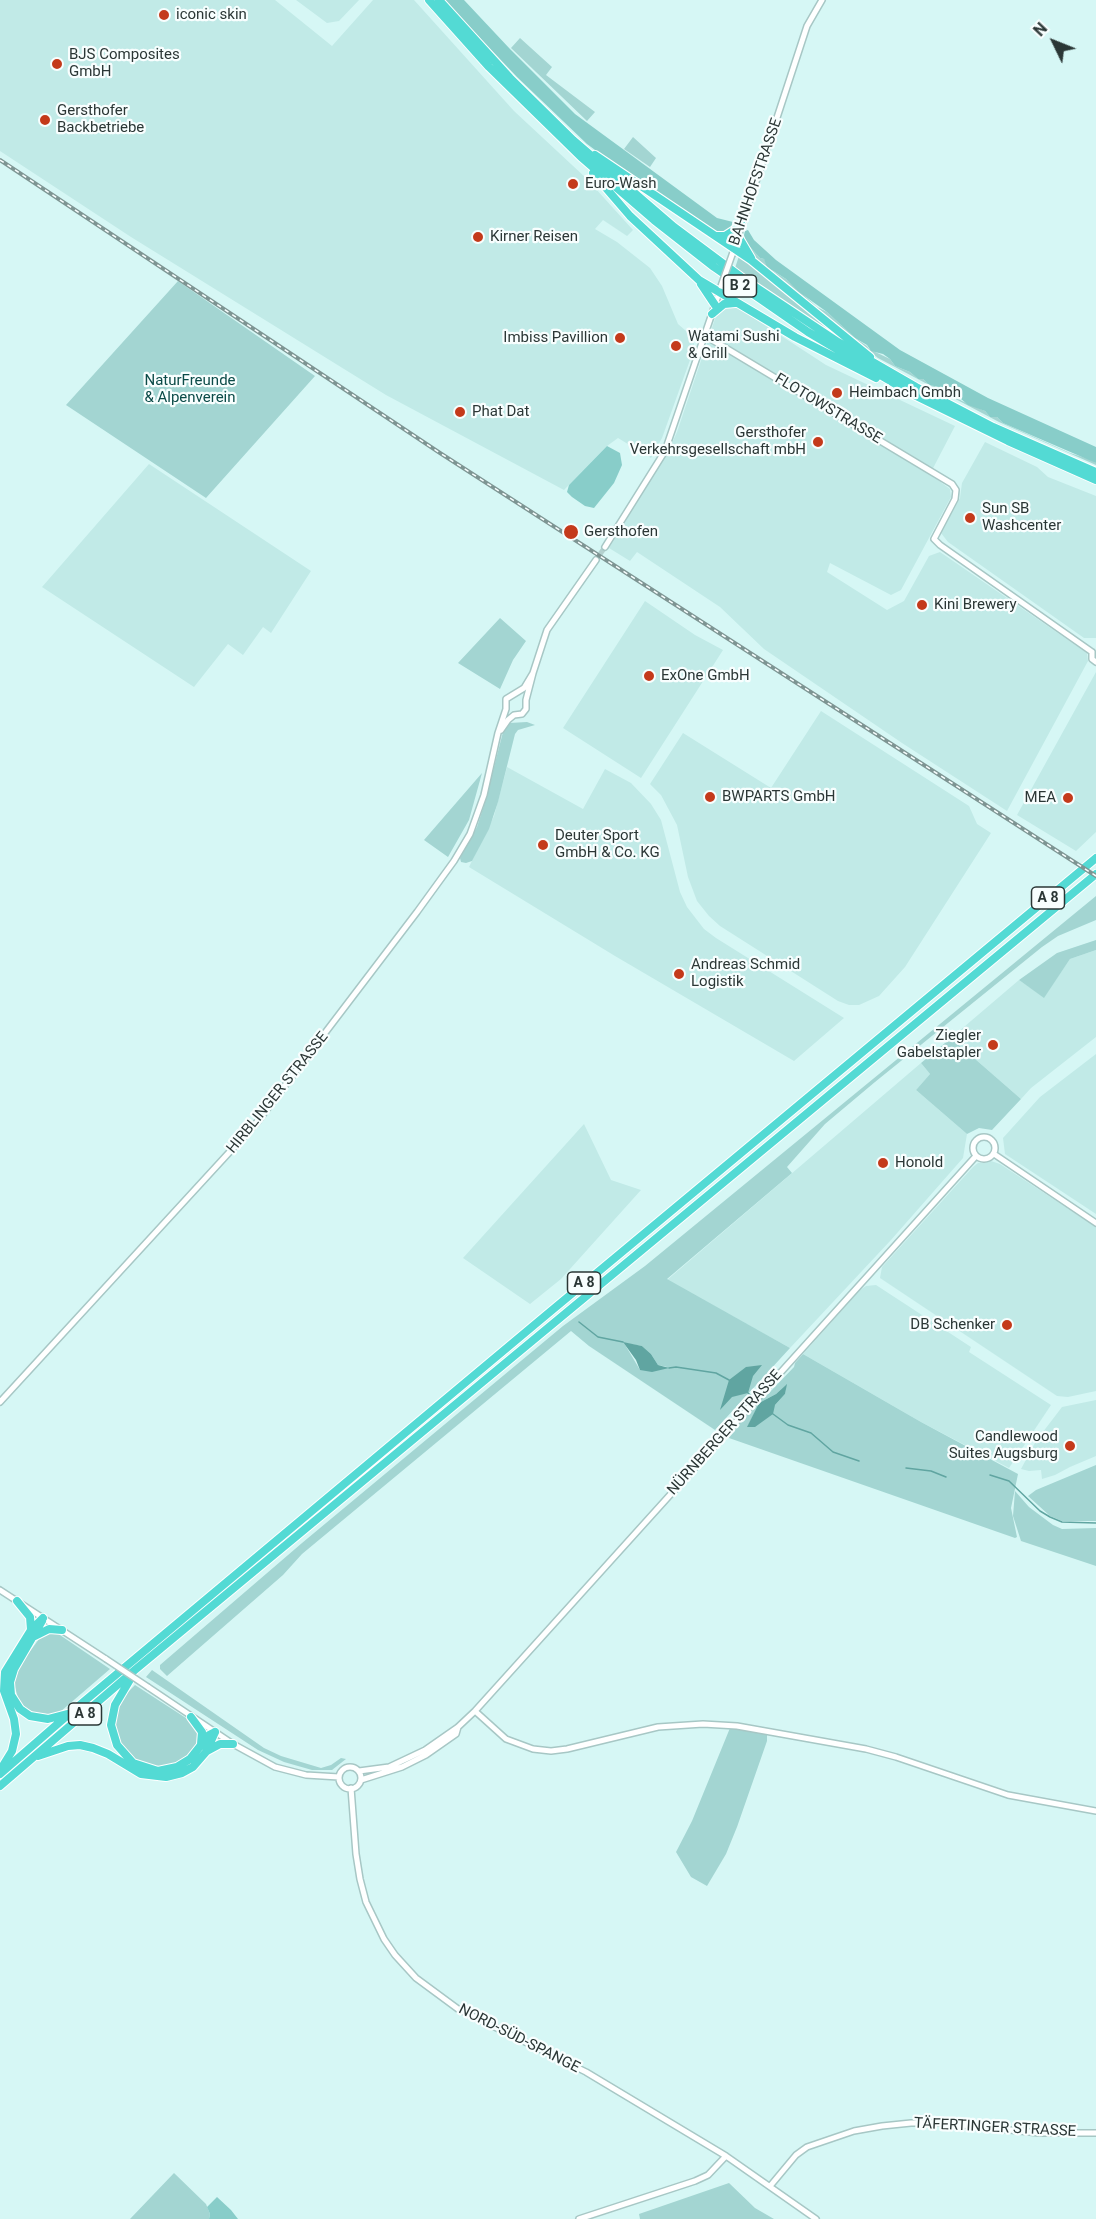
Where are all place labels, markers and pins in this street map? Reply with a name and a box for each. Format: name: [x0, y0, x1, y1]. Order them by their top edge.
place label: iconic skin: [176, 6, 247, 24]
marker: iconic skin: [157, 8, 171, 22]
place label: BJS Composites GmbH: [69, 46, 180, 81]
marker: BJS Composites GmbH: [50, 57, 64, 71]
place label: Gersthofer Backbetriebe: [57, 102, 144, 137]
marker: Gersthofer Backbetriebe: [38, 113, 52, 127]
place label: Euro-Wash: [585, 175, 657, 193]
marker: Euro-Wash: [566, 177, 580, 191]
place label: Kirner Reisen: [490, 228, 578, 246]
marker: Kirner Reisen: [471, 230, 485, 244]
place label: Watami Sushi & Grill: [688, 328, 780, 363]
place label: Imbiss Pavillion: [503, 329, 608, 347]
marker: Imbiss Pavillion: [613, 331, 627, 345]
marker: Watami Sushi & Grill: [669, 339, 683, 353]
place label: Heimbach Gmbh: [849, 384, 961, 402]
marker: Heimbach Gmbh: [830, 386, 844, 400]
place label: Phat Dat: [472, 403, 529, 421]
marker: Phat Dat: [453, 405, 467, 419]
place label: Gersthofer Verkehrsgesellschaft mbH: [630, 424, 806, 459]
marker: Gersthofer Verkehrsgesellschaft mbH: [811, 435, 825, 449]
place label: Sun SB Washcenter: [982, 500, 1061, 535]
marker: Sun SB Washcenter: [963, 511, 977, 525]
marker: Gersthofen: [562, 523, 580, 541]
place label: Gersthofen: [584, 523, 658, 541]
place label: Kini Brewery: [934, 596, 1016, 614]
marker: Kini Brewery: [915, 598, 929, 612]
place label: ExOne GmbH: [661, 667, 750, 685]
marker: ExOne GmbH: [642, 669, 656, 683]
place label: BWPARTS GmbH: [722, 788, 836, 806]
place label: MEA: [1025, 789, 1056, 807]
marker: BWPARTS GmbH: [703, 790, 717, 804]
marker: MEA: [1061, 791, 1075, 805]
place label: Deuter Sport GmbH & Co. KG: [555, 827, 660, 862]
marker: Deuter Sport GmbH & Co. KG: [536, 838, 550, 852]
place label: Andreas Schmid Logistik: [691, 956, 800, 991]
marker: Andreas Schmid Logistik: [672, 967, 686, 981]
place label: Ziegler Gabelstapler: [897, 1027, 981, 1062]
marker: Ziegler Gabelstapler: [986, 1038, 1000, 1052]
place label: Honold: [895, 1154, 943, 1172]
marker: Honold: [876, 1156, 890, 1170]
place label: DB Schenker: [910, 1316, 995, 1334]
marker: DB Schenker: [1000, 1318, 1014, 1332]
place label: Candlewood Suites Augsburg: [949, 1428, 1058, 1463]
marker: Candlewood Suites Augsburg: [1063, 1439, 1077, 1453]

